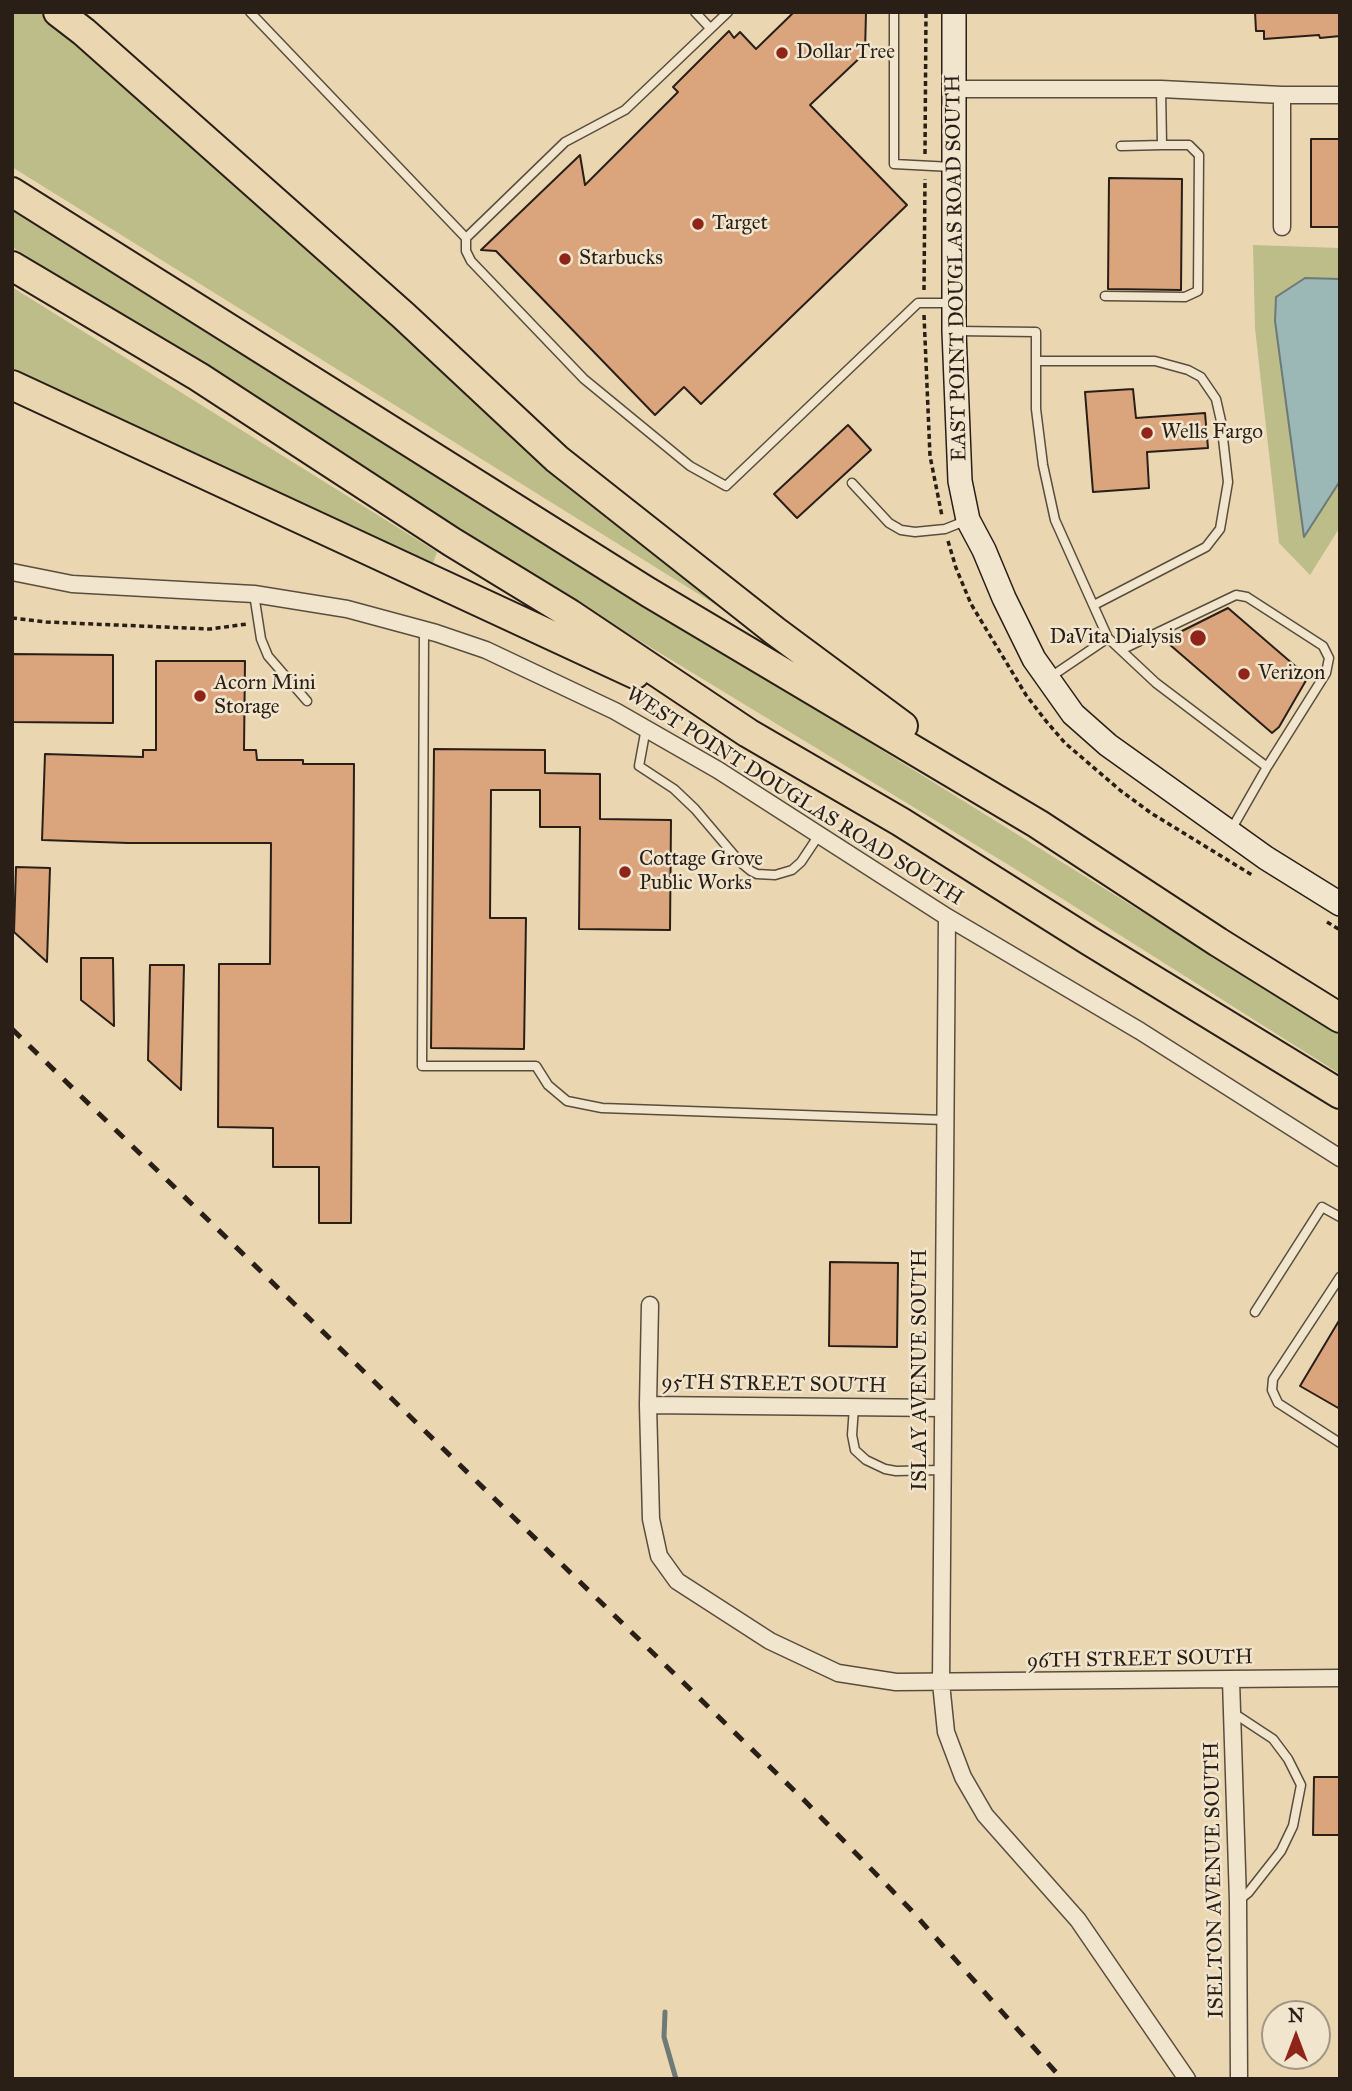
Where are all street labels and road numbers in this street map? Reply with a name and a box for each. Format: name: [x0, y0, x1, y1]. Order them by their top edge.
street label: EAST POINT DOUGLAS ROAD SOUTH: [941, 74, 973, 462]
street label: WEST POINT DOUGLAS ROAD SOUTH: [621, 682, 967, 912]
street label: ISLAY AVENUE SOUTH: [908, 1249, 934, 1491]
street label: 95TH STREET SOUTH: [661, 1370, 887, 1400]
street label: 96TH STREET SOUTH: [1027, 1645, 1253, 1675]
street label: ISELTON AVENUE SOUTH: [1200, 1741, 1230, 2019]

